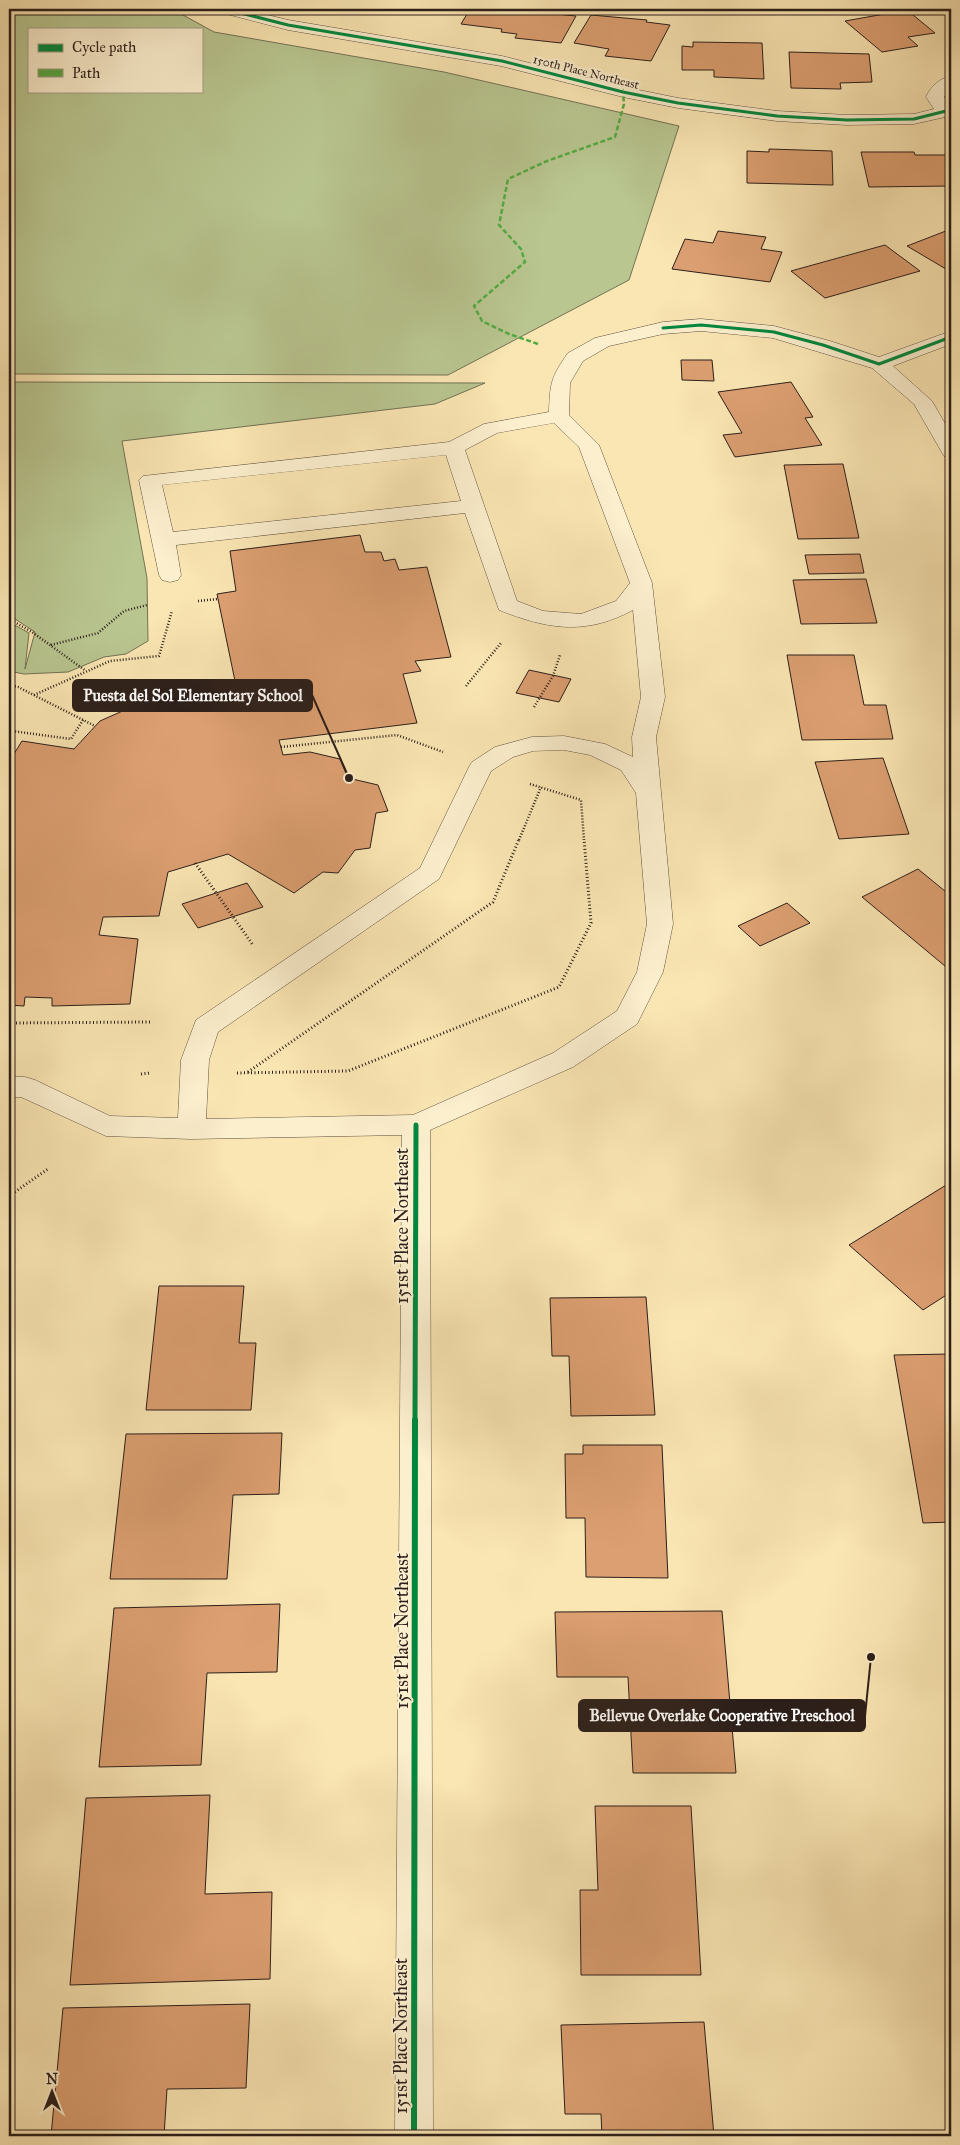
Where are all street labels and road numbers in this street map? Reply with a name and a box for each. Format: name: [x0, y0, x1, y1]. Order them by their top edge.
street label: 150th Place Northeast: [532, 52, 641, 92]
street label: 151st Place Northeast: [391, 1147, 413, 1304]
street label: 151st Place Northeast: [391, 1552, 413, 1709]
street label: 151st Place Northeast: [390, 1957, 412, 2114]

